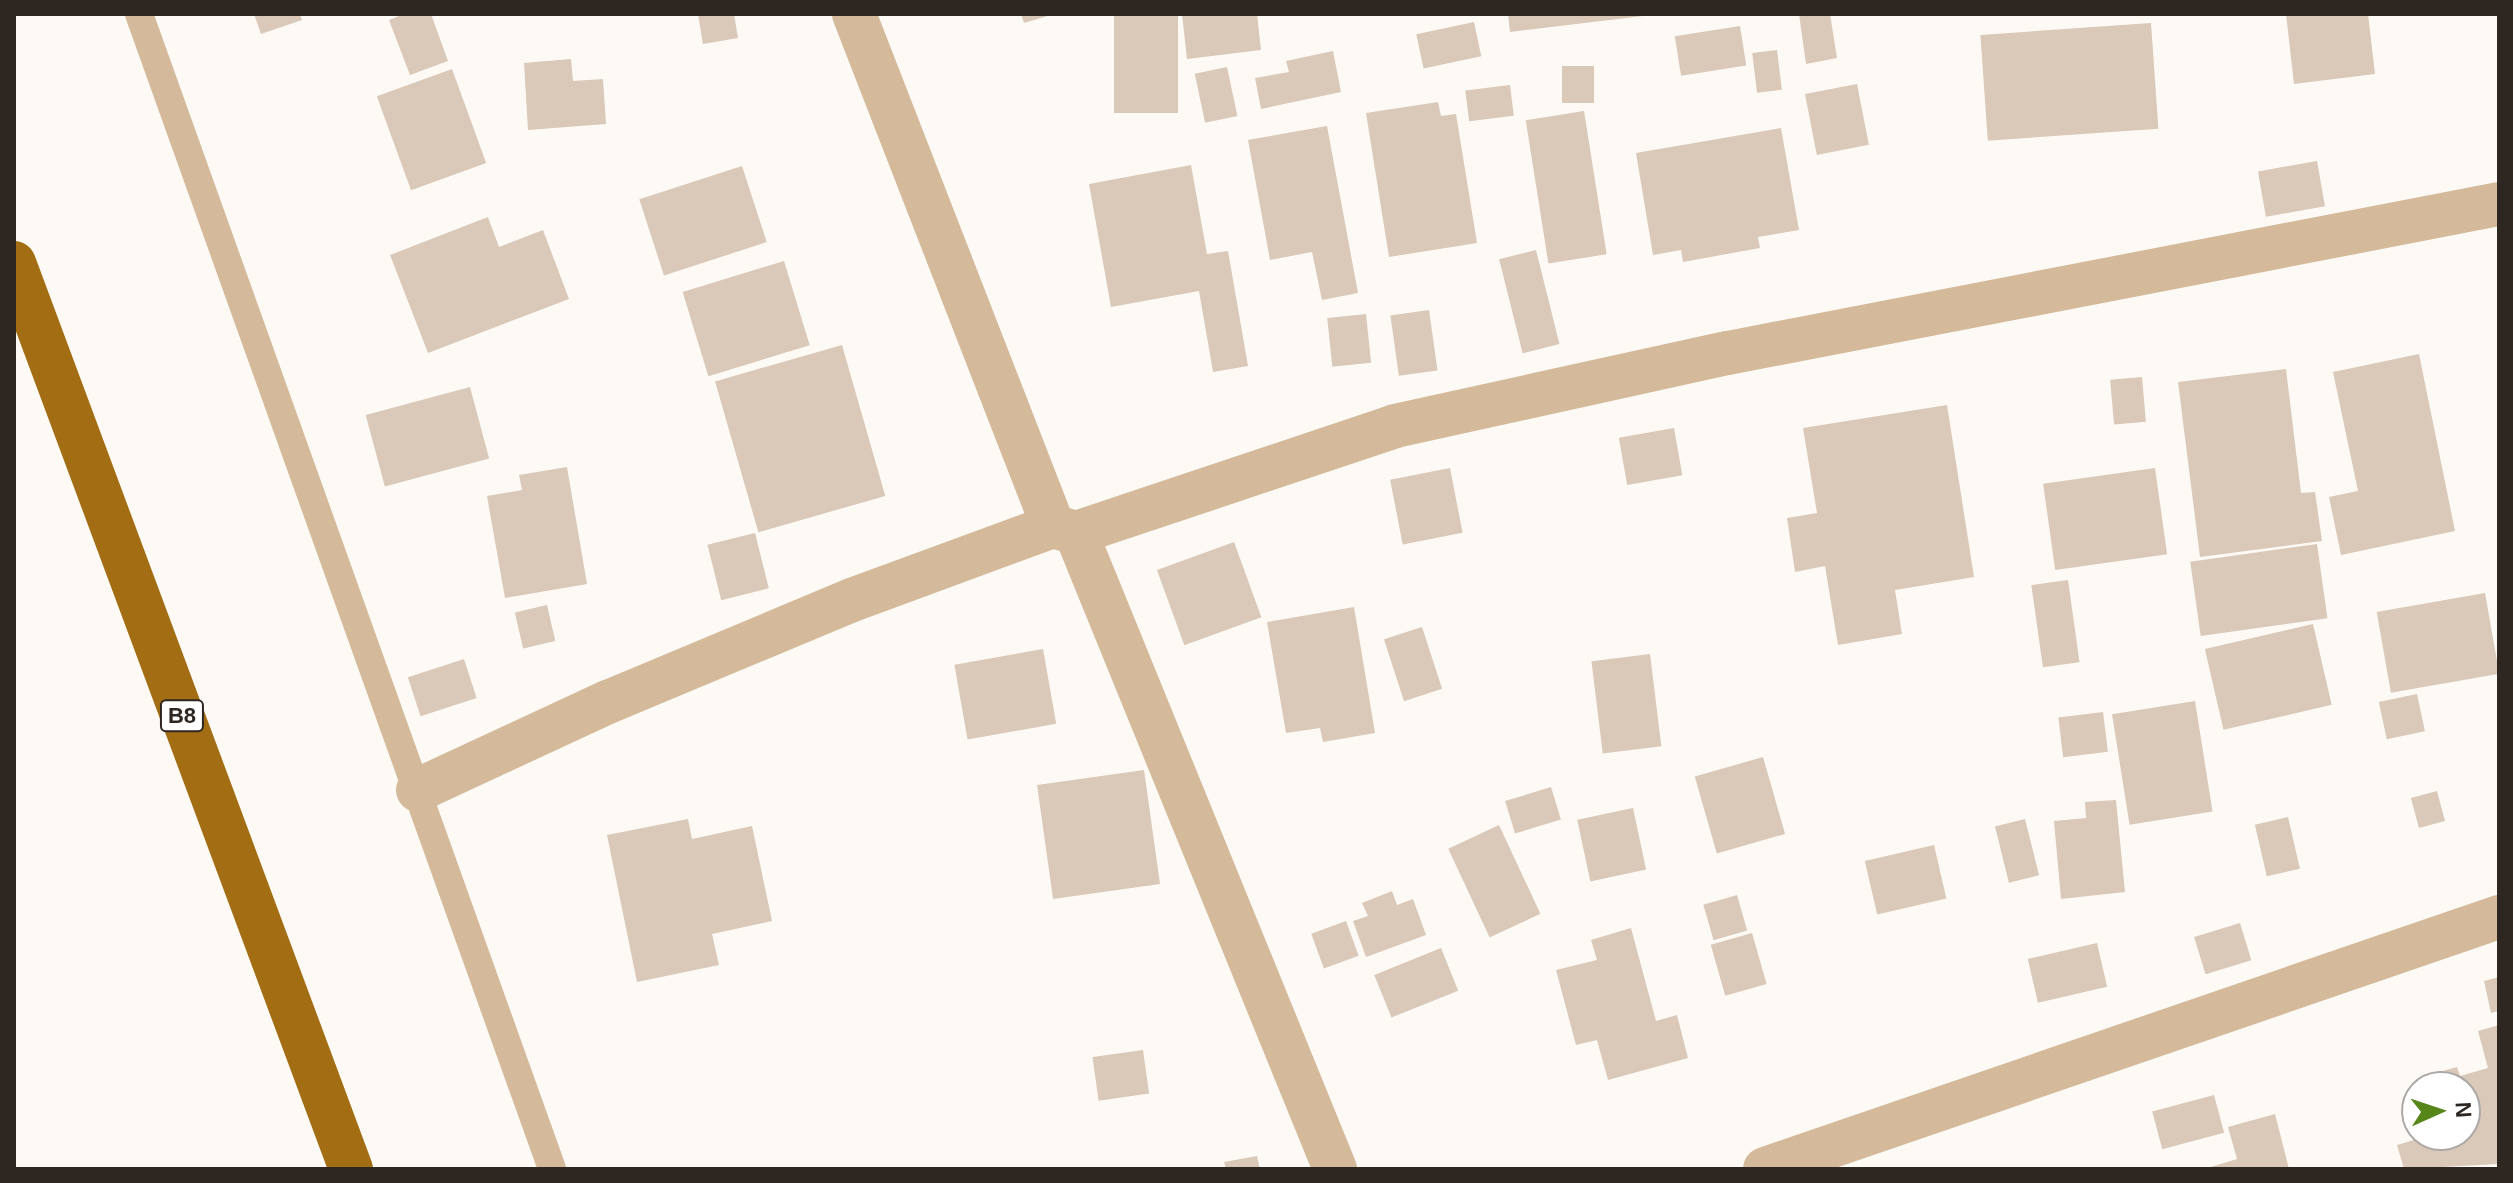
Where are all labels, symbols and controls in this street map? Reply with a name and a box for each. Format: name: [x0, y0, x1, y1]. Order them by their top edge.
road number: B8: [158, 698, 206, 734]
north arrow: [2401, 1071, 2481, 1151]
text: N: [2451, 1101, 2476, 1118]

